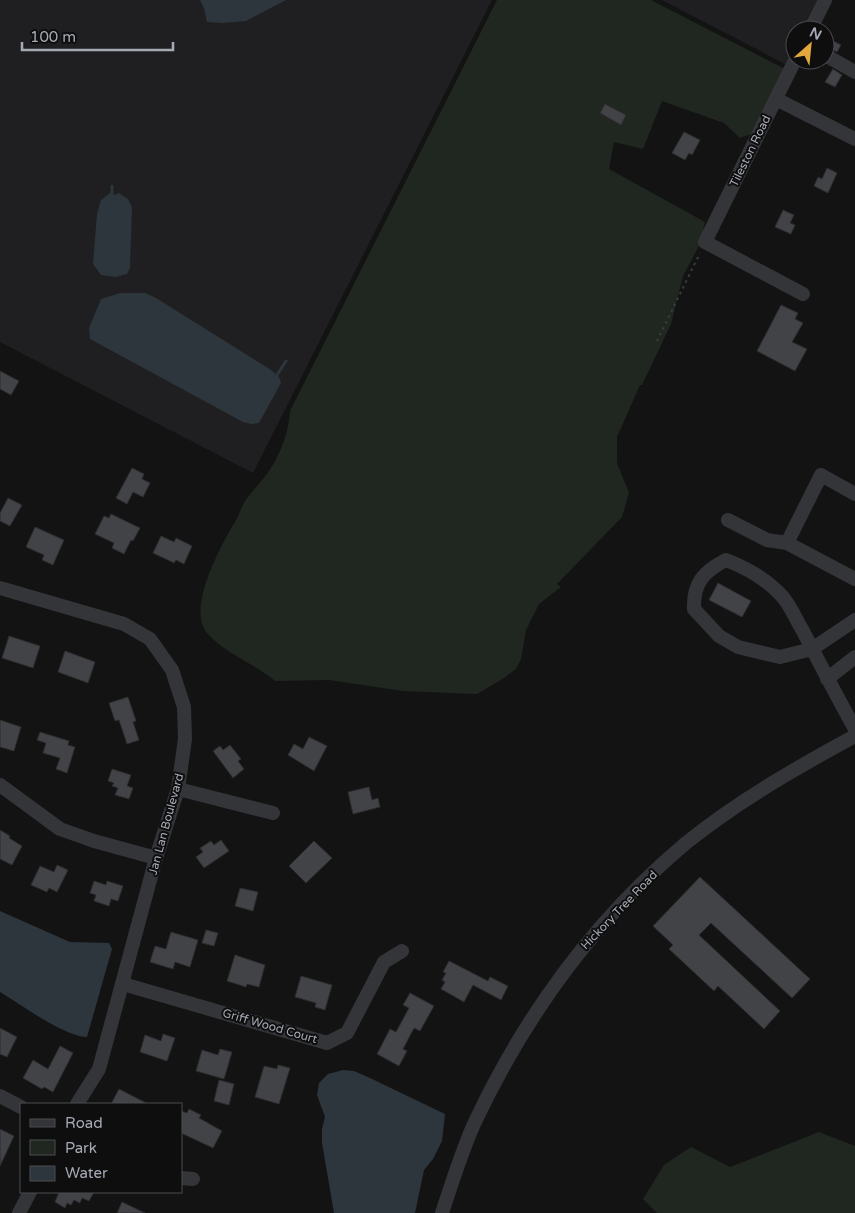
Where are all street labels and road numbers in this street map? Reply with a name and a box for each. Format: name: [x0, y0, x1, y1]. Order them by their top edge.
street label: Tileston Road: [727, 113, 773, 189]
street label: Jan Lan Boulevard: [146, 772, 186, 876]
street label: Hickory Tree Road: [578, 868, 660, 952]
street label: Griff Wood Court: [221, 1006, 319, 1046]

